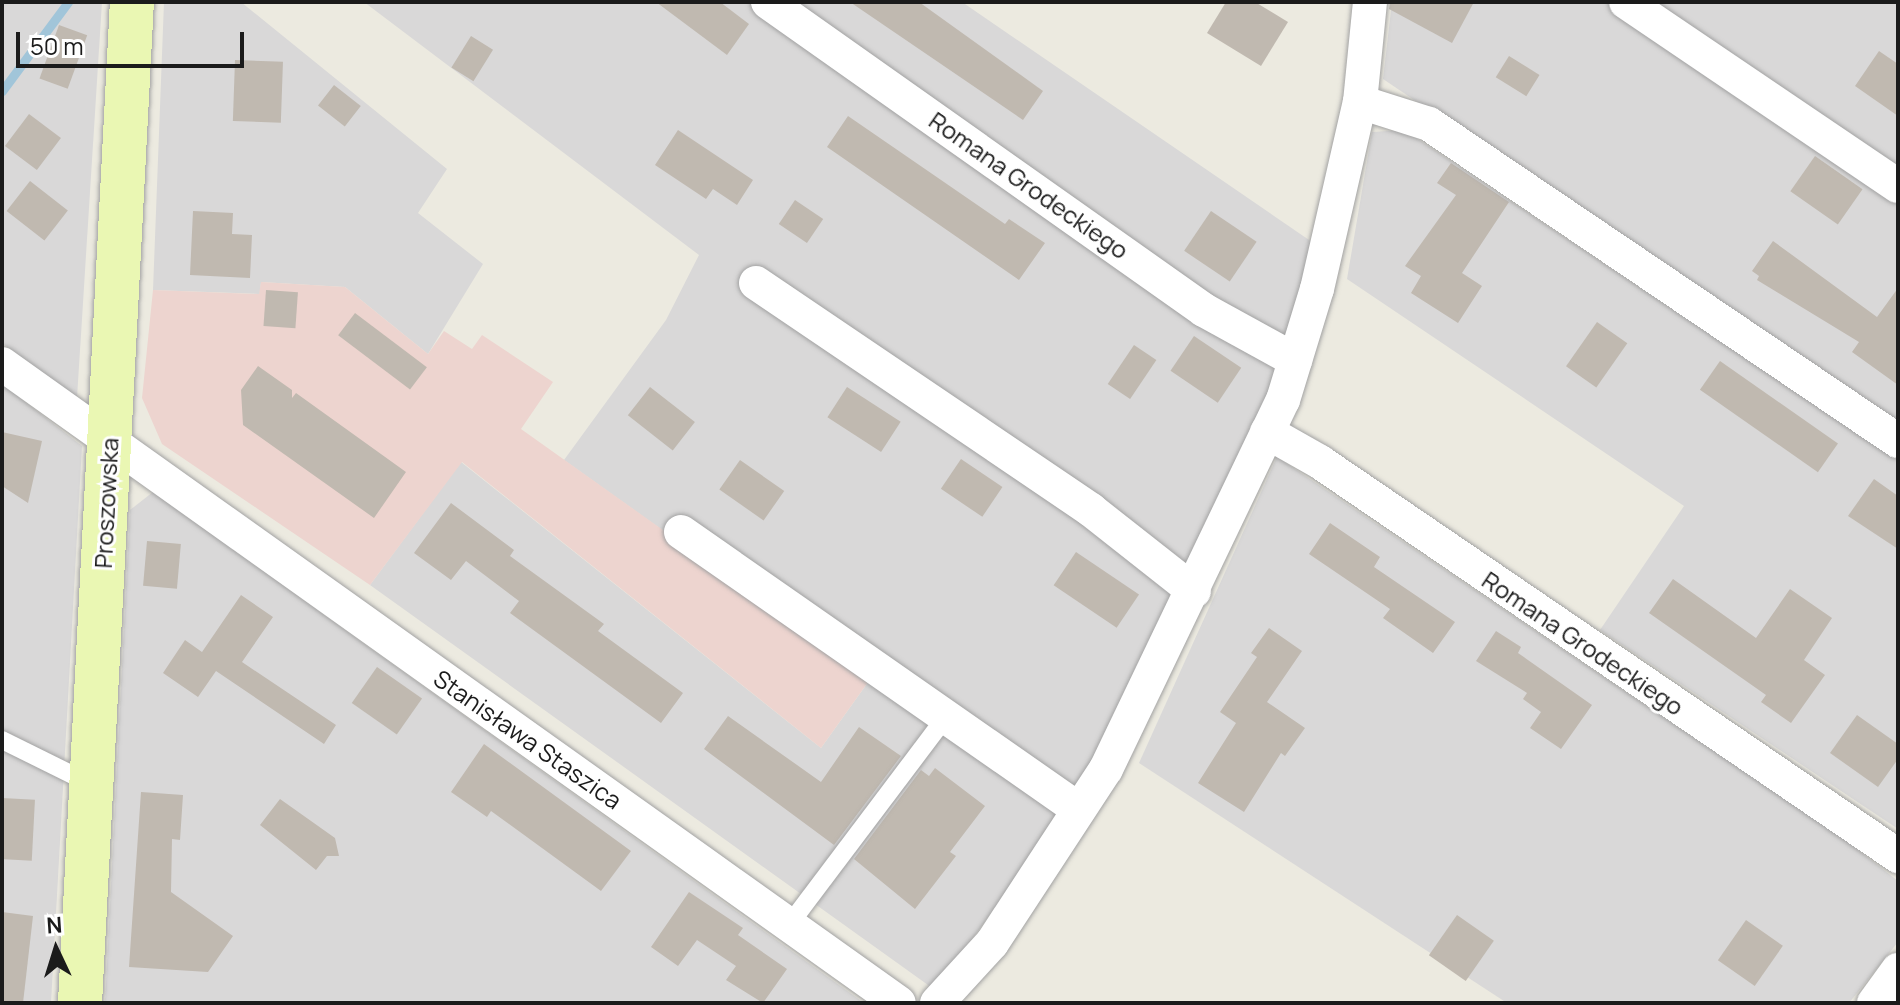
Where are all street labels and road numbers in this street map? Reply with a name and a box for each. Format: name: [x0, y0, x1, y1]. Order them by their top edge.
street label: Romana Grodeckiego: [924, 105, 1134, 265]
street label: Proszowska: [88, 437, 124, 569]
street label: Romana Grodeckiego: [1477, 565, 1689, 721]
street label: Stanisława Staszica: [429, 663, 627, 815]

